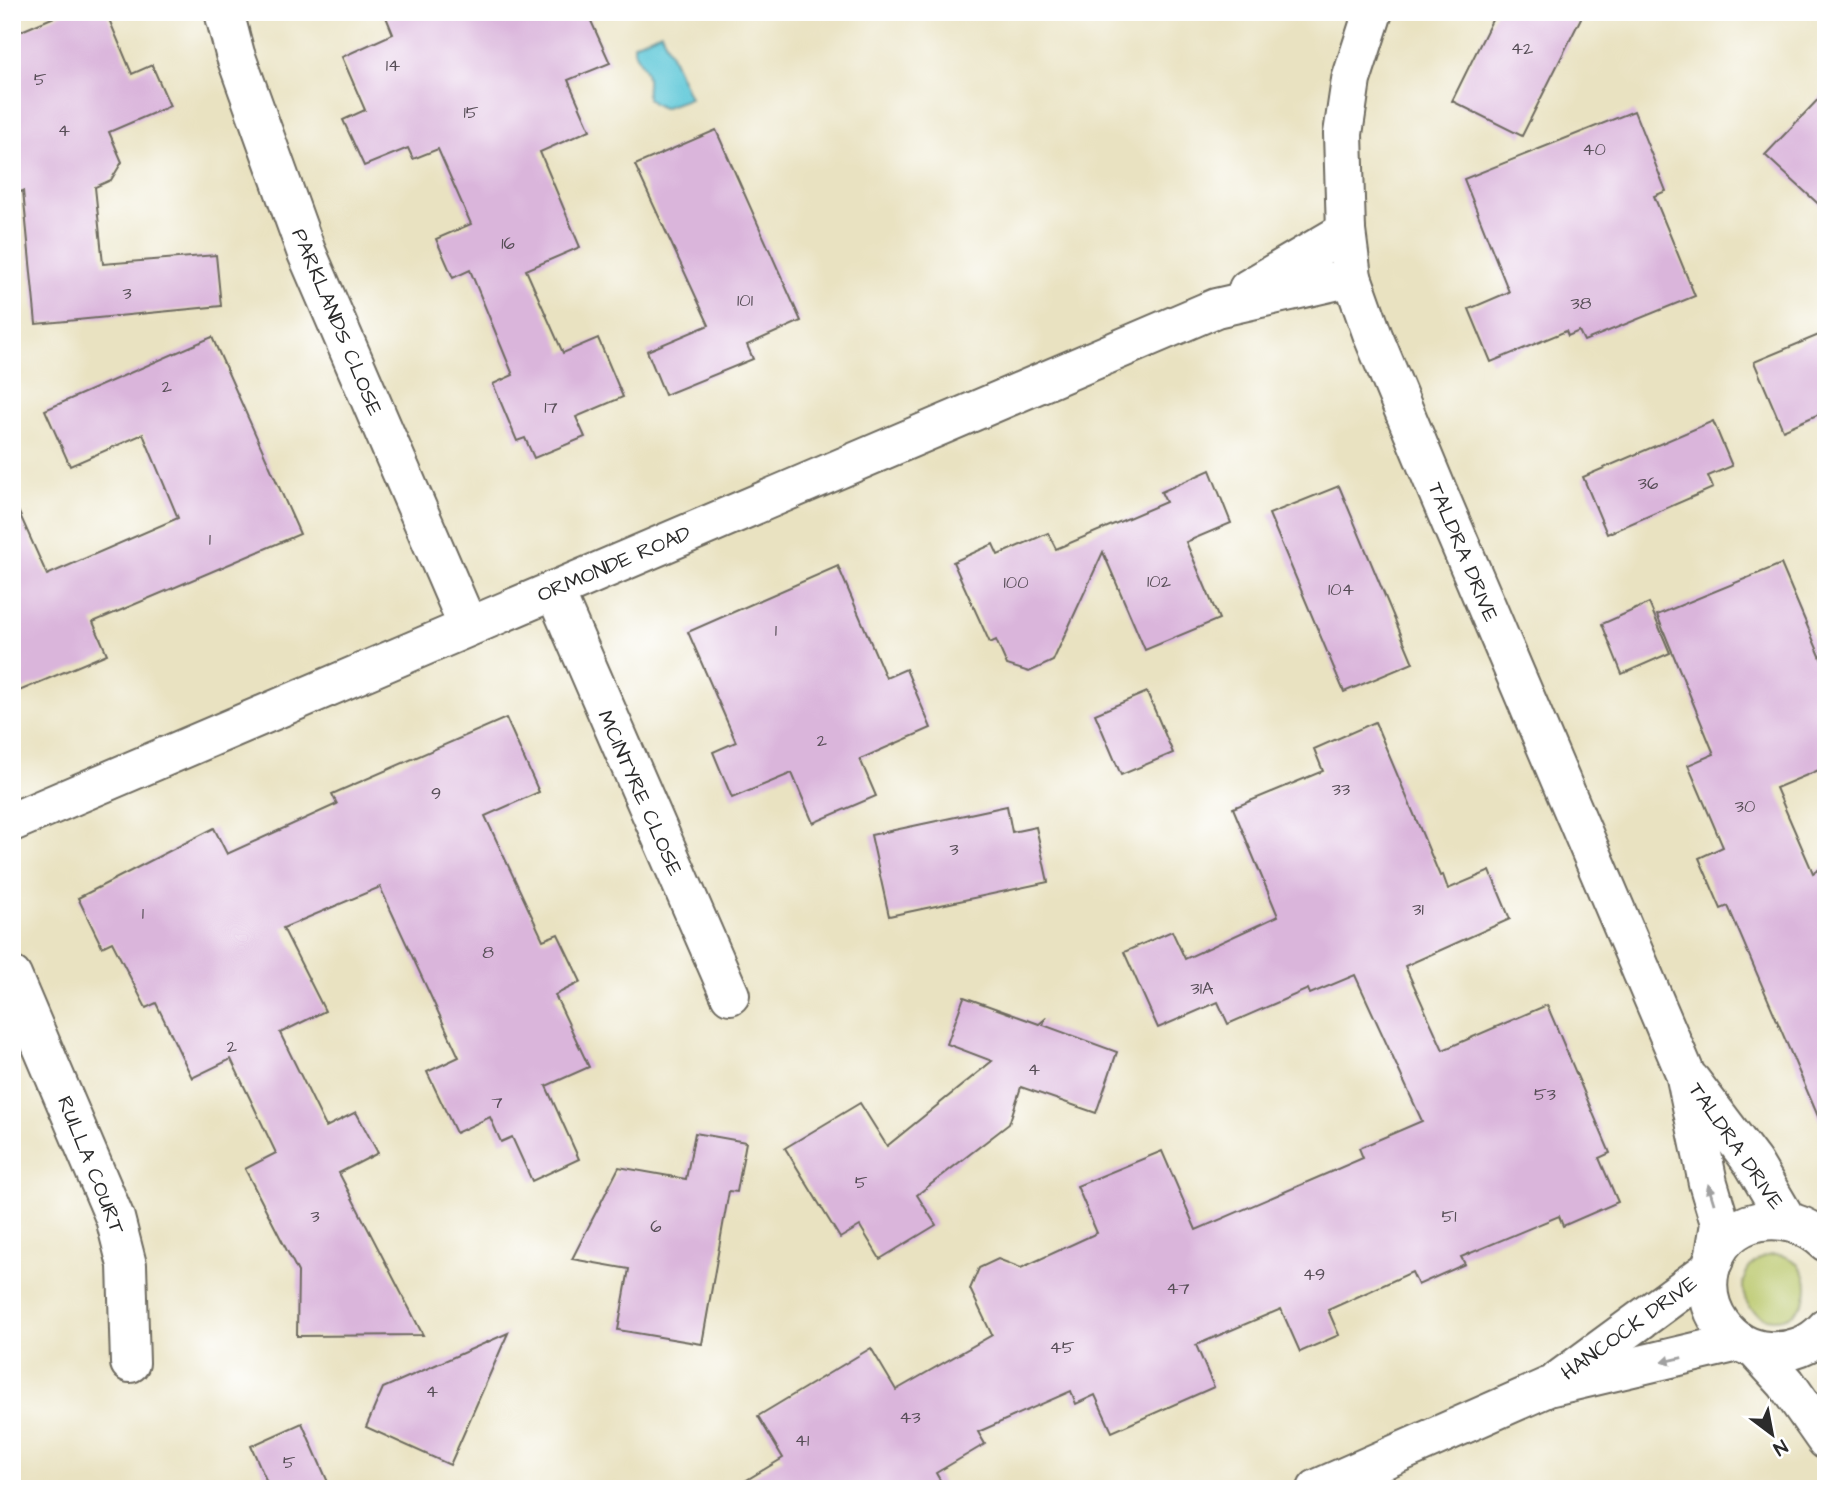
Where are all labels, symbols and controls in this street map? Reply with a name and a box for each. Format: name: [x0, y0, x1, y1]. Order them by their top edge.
house number: 42: [1511, 36, 1534, 61]
house number: 14: [386, 53, 400, 78]
house number: 5: [34, 67, 47, 92]
house number: 15: [463, 100, 479, 125]
house number: 4: [58, 118, 70, 143]
house number: 40: [1582, 137, 1606, 162]
street label: PARKLANDS CLOSE: [284, 224, 390, 421]
house number: 16: [501, 231, 515, 256]
house number: 3: [122, 281, 132, 306]
house number: 101: [737, 288, 753, 313]
house number: 38: [1571, 291, 1592, 316]
house number: 2: [162, 374, 173, 399]
house number: 17: [544, 395, 558, 420]
house number: 36: [1638, 471, 1658, 496]
street label: TALDRA DRIVE: [1421, 478, 1506, 627]
street label: ORMONDE ROAD: [533, 518, 696, 609]
house number: 1: [209, 527, 211, 552]
house number: 102: [1147, 569, 1172, 594]
house number: 100: [1003, 570, 1029, 595]
house number: 104: [1328, 577, 1354, 602]
house number: 1: [775, 618, 777, 643]
street label: MCINTYRE CLOSE: [591, 706, 690, 881]
house number: 2: [817, 728, 828, 753]
house number: 33: [1332, 777, 1350, 802]
house number: 9: [431, 781, 441, 806]
house number: 30: [1735, 794, 1755, 819]
house number: 3: [949, 837, 959, 862]
house number: 31: [1412, 897, 1424, 922]
house number: 1: [142, 901, 144, 926]
house number: 8: [482, 940, 494, 965]
house number: 31A: [1191, 976, 1214, 1001]
house number: 2: [227, 1034, 238, 1059]
house number: 4: [1028, 1057, 1040, 1082]
street label: TALDRA DRIVE: [1681, 1077, 1791, 1216]
house number: 53: [1534, 1082, 1556, 1107]
house number: 7: [491, 1090, 503, 1115]
street label: RULLA COURT: [50, 1092, 132, 1239]
house number: 5: [855, 1170, 868, 1195]
one-way arrow: [1705, 1183, 1715, 1204]
house number: 3: [310, 1204, 320, 1229]
house number: 51: [1441, 1204, 1457, 1229]
house number: 6: [650, 1214, 662, 1239]
house number: 49: [1303, 1262, 1325, 1287]
street label: HANCOCK DRIVE: [1555, 1268, 1703, 1387]
house number: 47: [1166, 1276, 1190, 1301]
house number: 45: [1050, 1335, 1075, 1360]
one-way arrow: [1661, 1354, 1683, 1365]
house number: 4: [426, 1379, 438, 1404]
north arrow: [1736, 1400, 1806, 1470]
house number: 43: [899, 1405, 921, 1430]
house number: 41: [795, 1428, 809, 1453]
text: N: [1768, 1433, 1792, 1462]
house number: 5: [283, 1450, 296, 1475]

